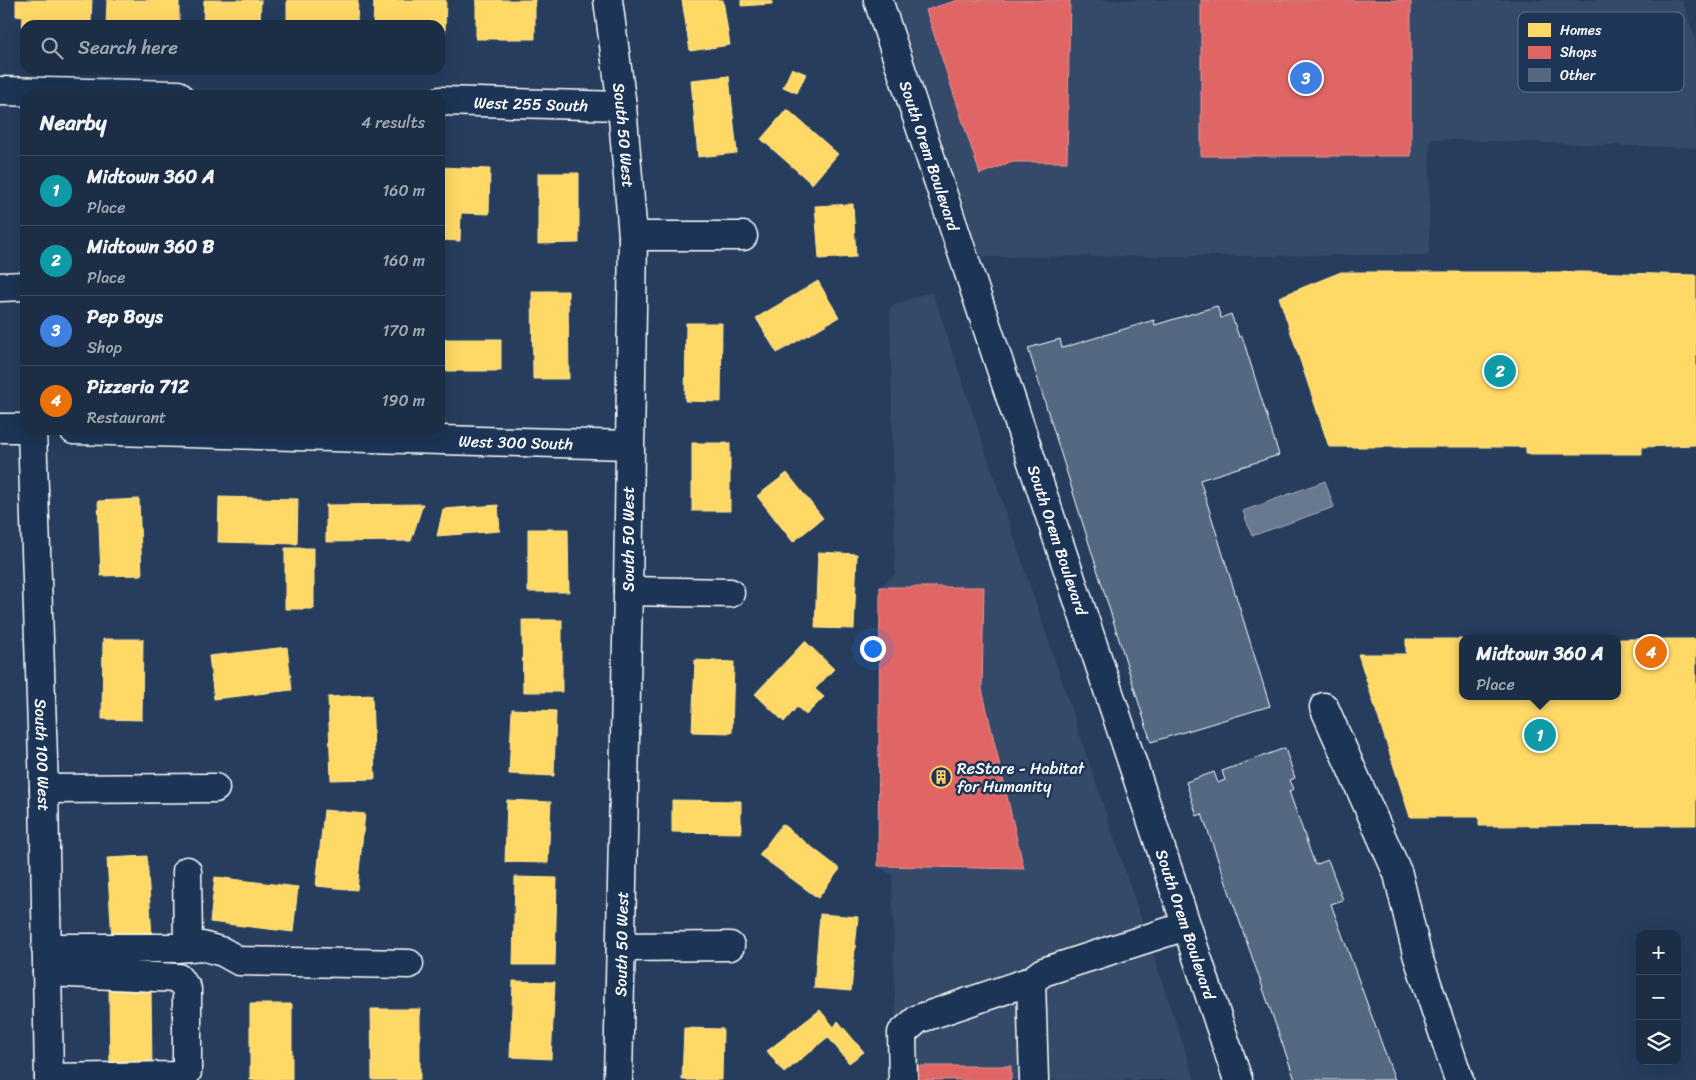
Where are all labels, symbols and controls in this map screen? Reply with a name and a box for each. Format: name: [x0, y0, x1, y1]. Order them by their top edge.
legend: [1518, 12, 1684, 92]
text: Homes: [1560, 18, 1602, 43]
search box: [20, 20, 445, 75]
text: Search here: [78, 31, 178, 64]
icon: search: [38, 34, 66, 62]
text: Shops: [1560, 40, 1597, 65]
pin: 3: [1290, 59, 1322, 97]
text: Other: [1560, 63, 1597, 88]
street label: South Orem Boulevard: [891, 77, 968, 236]
street label: South 50 West: [604, 81, 643, 189]
street label: West 255 South: [473, 88, 588, 120]
text: Nearby: [40, 104, 106, 142]
text: 4 results: [361, 108, 425, 137]
text: Midtown 360 A: [87, 160, 215, 193]
text: 1: [53, 176, 59, 205]
text: 160 m: [382, 176, 425, 205]
text: Place: [87, 193, 126, 222]
text: Midtown 360 B: [87, 230, 214, 263]
text: 2: [51, 246, 61, 275]
text: 160 m: [382, 246, 425, 275]
text: Place: [87, 263, 126, 292]
text: Pep Boys: [87, 300, 163, 333]
text: 3: [52, 316, 60, 345]
text: 170 m: [382, 316, 425, 345]
text: Shop: [87, 333, 122, 362]
pin: 2: [1484, 352, 1516, 390]
text: Pizzeria 712: [87, 370, 189, 403]
text: 4: [51, 386, 61, 415]
text: 190 m: [382, 386, 425, 415]
text: Restaurant: [87, 403, 166, 432]
street label: West 300 South: [458, 426, 573, 458]
street label: South Orem Boulevard: [1019, 461, 1097, 621]
street label: South 50 West: [614, 486, 643, 592]
pin: 4: [1635, 633, 1667, 671]
popup: [1459, 635, 1621, 700]
your location: [860, 636, 886, 662]
text: Midtown 360 A: [1476, 637, 1604, 670]
text: Place: [1476, 670, 1515, 699]
street label: South 100 West: [26, 698, 58, 811]
pin: 1: [1524, 716, 1556, 754]
place label: ReStore - Habitat for Humanity: [957, 754, 1085, 801]
building icon: ReStore - Habitat for Humanity: [929, 765, 953, 789]
street label: South Orem Boulevard: [1147, 845, 1225, 1005]
street label: South 50 West: [606, 891, 637, 997]
map controls: [1636, 930, 1681, 1065]
button: +: [1636, 930, 1681, 975]
button: −: [1636, 975, 1681, 1020]
button: layers: [1636, 1020, 1681, 1065]

